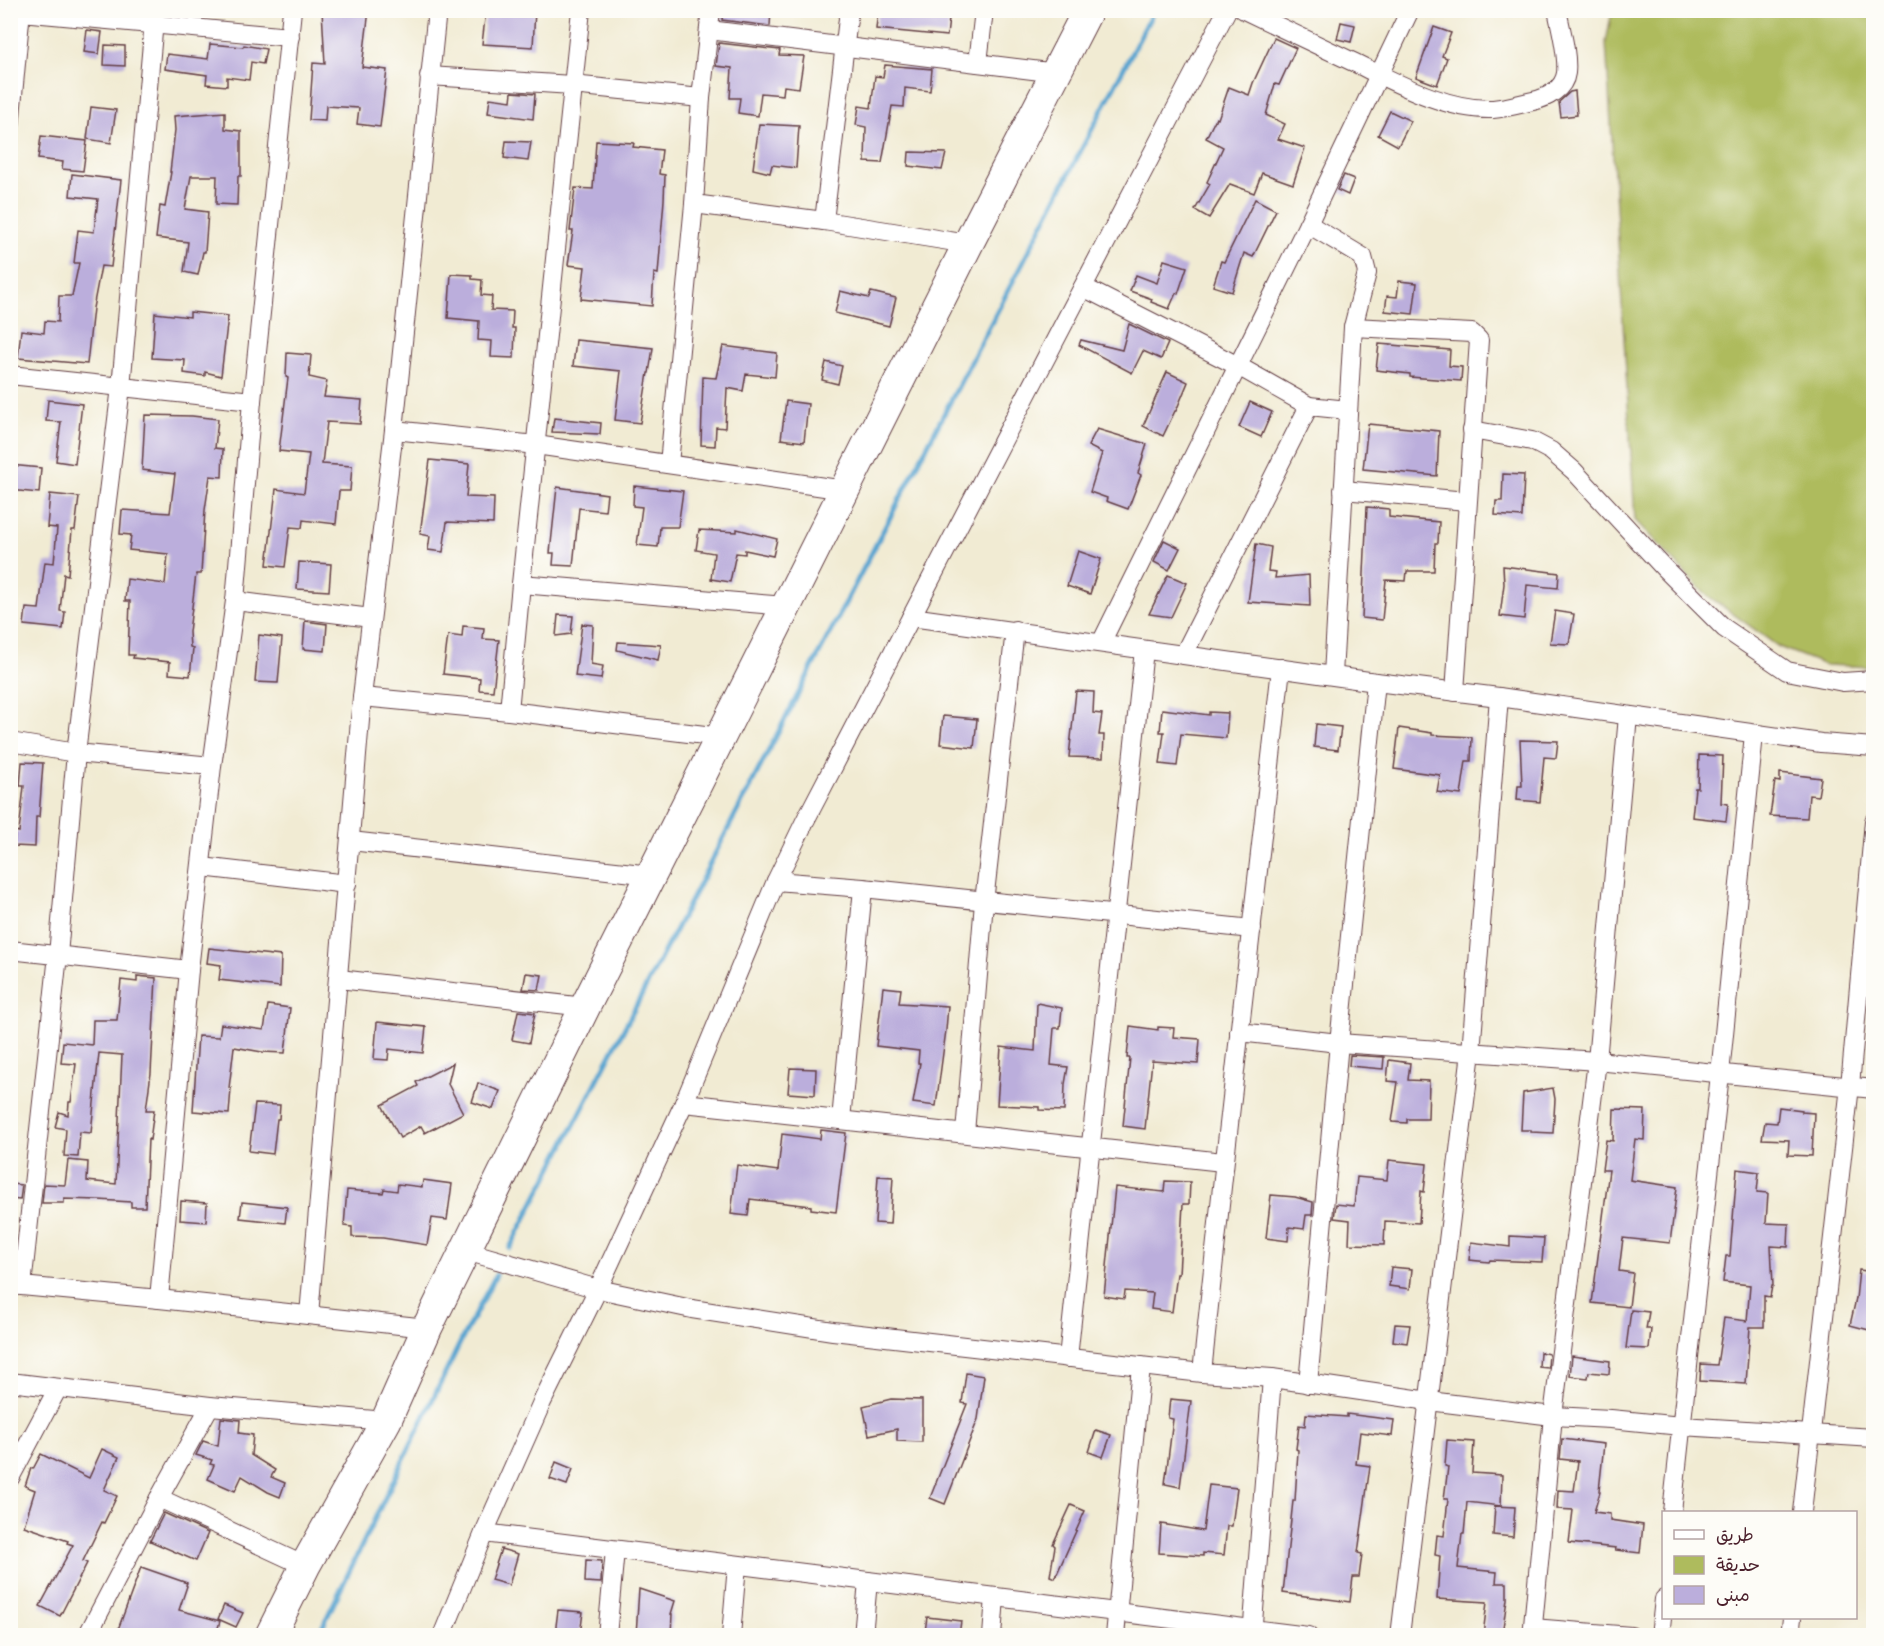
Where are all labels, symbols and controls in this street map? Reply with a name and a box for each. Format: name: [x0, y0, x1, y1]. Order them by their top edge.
legend: [1662, 1511, 1857, 1619]
text: طريق: [1716, 1525, 1754, 1550]
text: حديقة: [1716, 1555, 1760, 1580]
text: مبنى: [1716, 1585, 1750, 1610]

